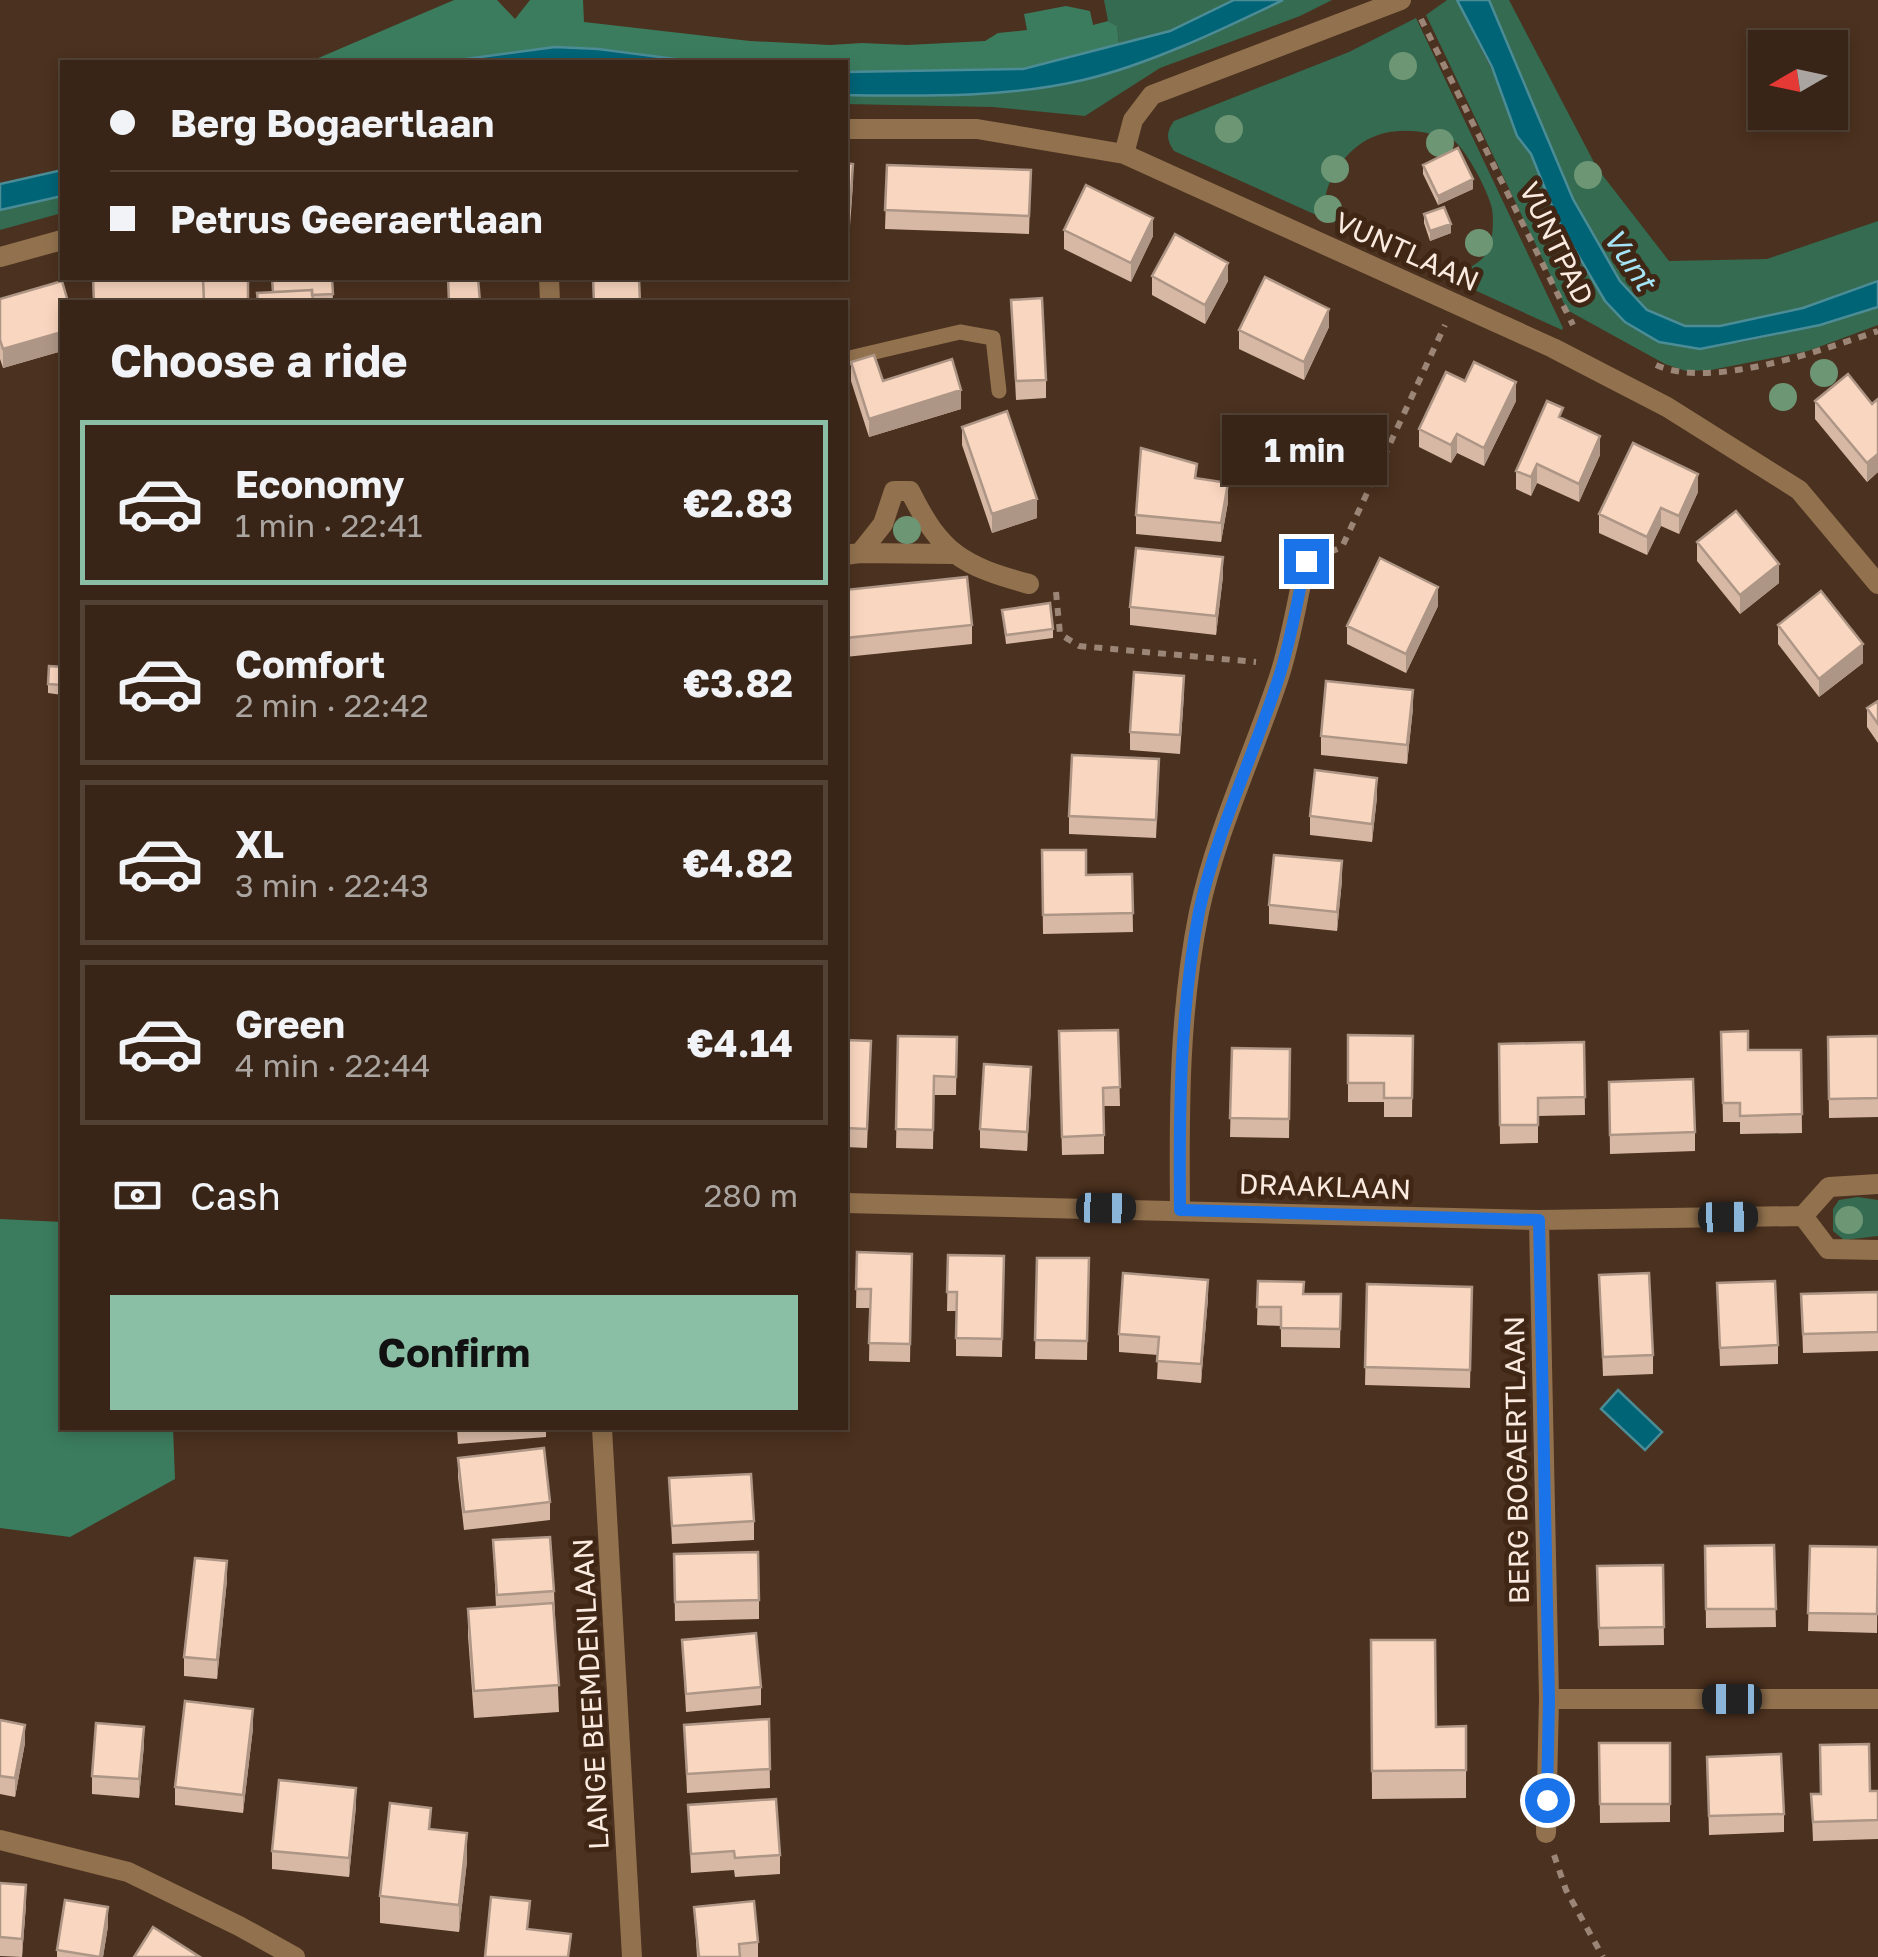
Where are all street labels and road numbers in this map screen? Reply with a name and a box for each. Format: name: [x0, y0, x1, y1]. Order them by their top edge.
street label: VUNTPAD: [1513, 176, 1601, 310]
street label: VUNTLAAN: [1330, 205, 1484, 297]
street label: DRAAKLAAN: [1238, 1167, 1412, 1205]
street label: BERG BOGAERTLAAN: [1497, 1316, 1535, 1604]
street label: LANGE BEEMDENLAAN: [565, 1537, 615, 1851]

